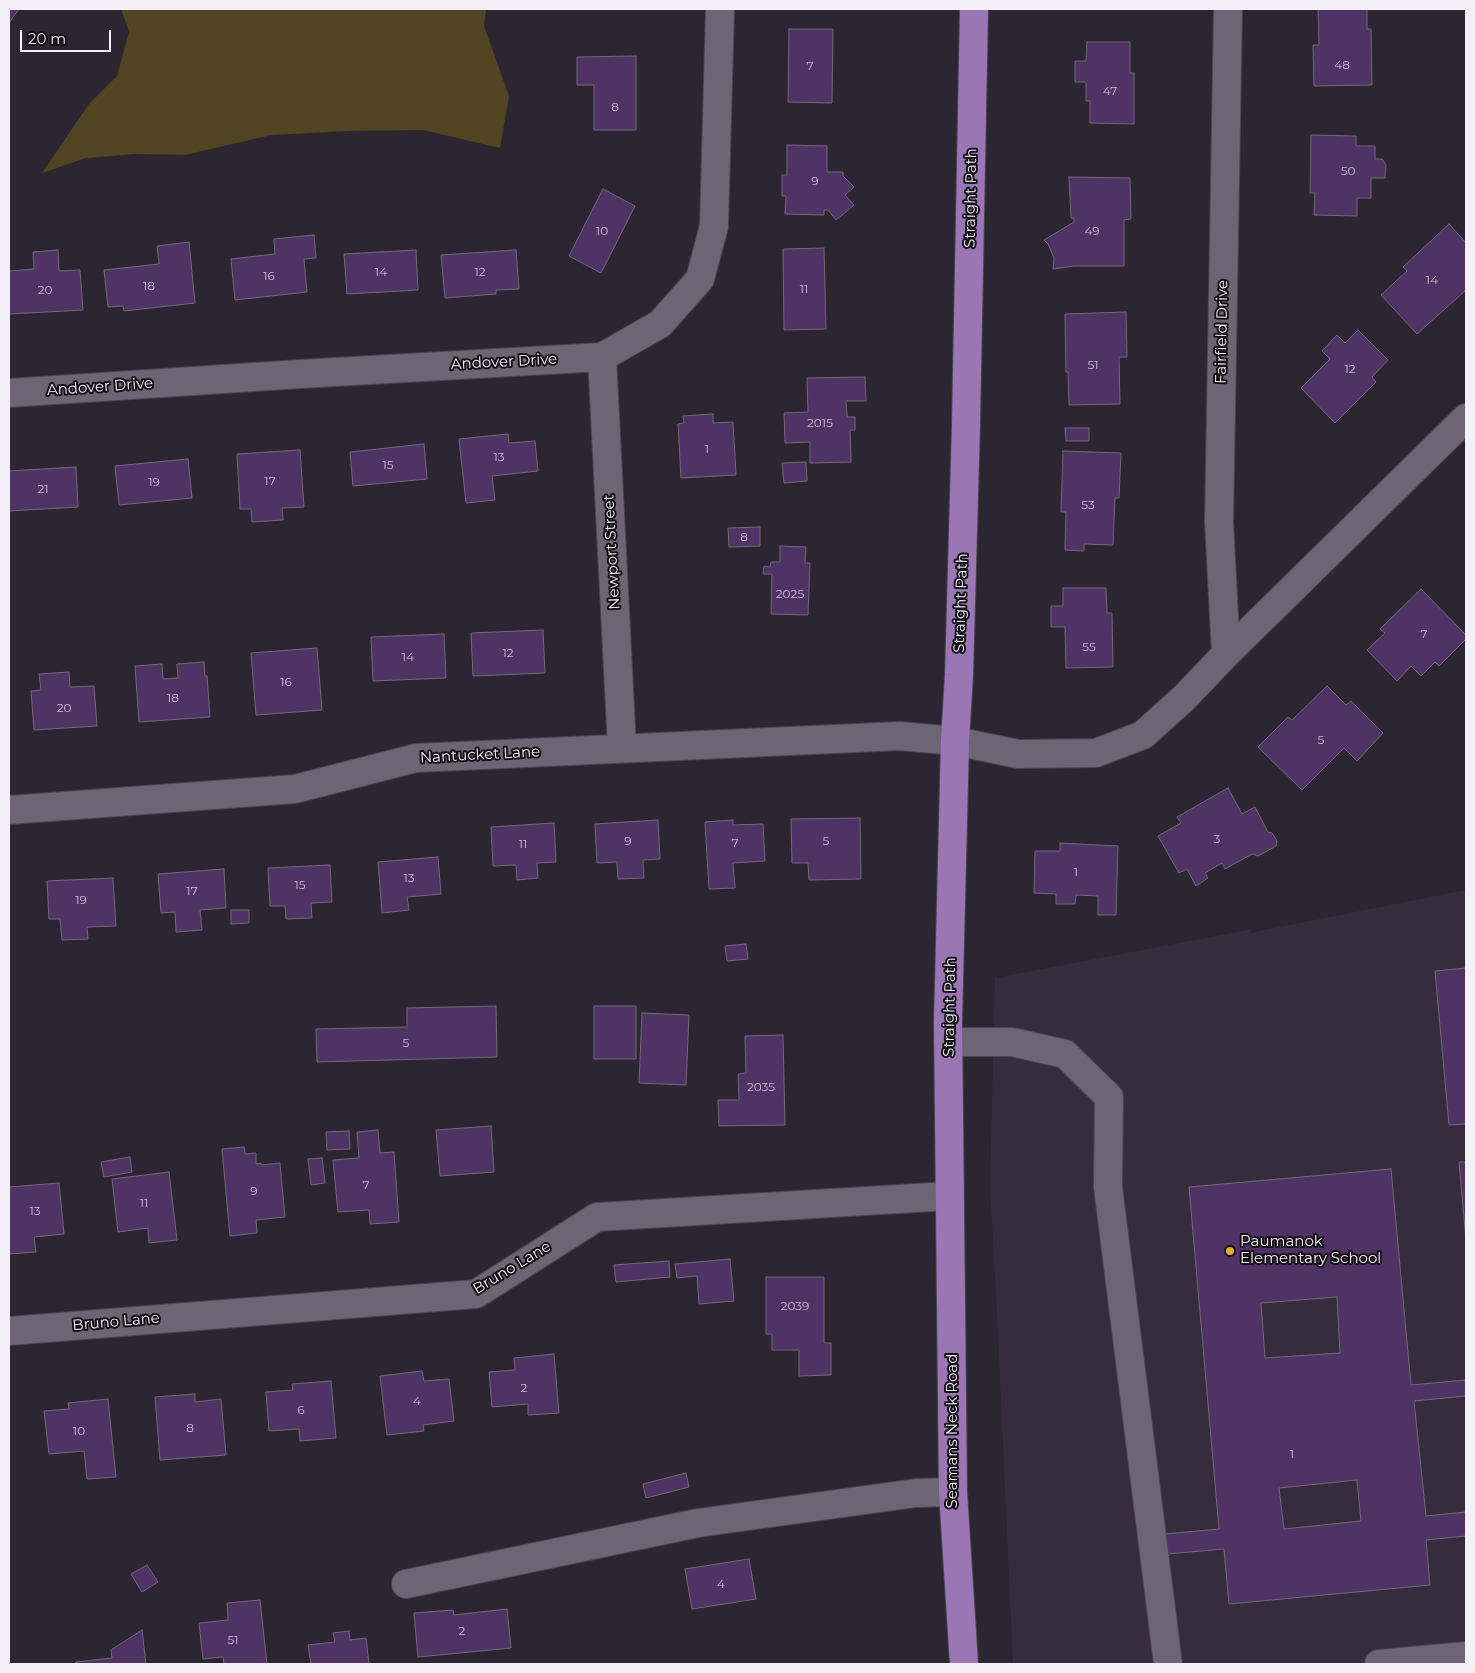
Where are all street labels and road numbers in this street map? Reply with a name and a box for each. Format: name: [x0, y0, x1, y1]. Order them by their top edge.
street label: Straight Path: [961, 148, 981, 248]
street label: Fairfield Drive: [1212, 280, 1232, 384]
street label: Andover Drive: [450, 350, 558, 374]
street label: Andover Drive: [46, 374, 154, 400]
street label: Newport Street: [600, 494, 624, 610]
street label: Straight Path: [950, 553, 972, 653]
street label: Nantucket Lane: [419, 743, 541, 767]
street label: Straight Path: [940, 957, 960, 1057]
street label: Bruno Lane: [470, 1238, 554, 1298]
street label: Bruno Lane: [72, 1309, 160, 1335]
street label: Seamans Neck Road: [944, 1354, 962, 1508]

